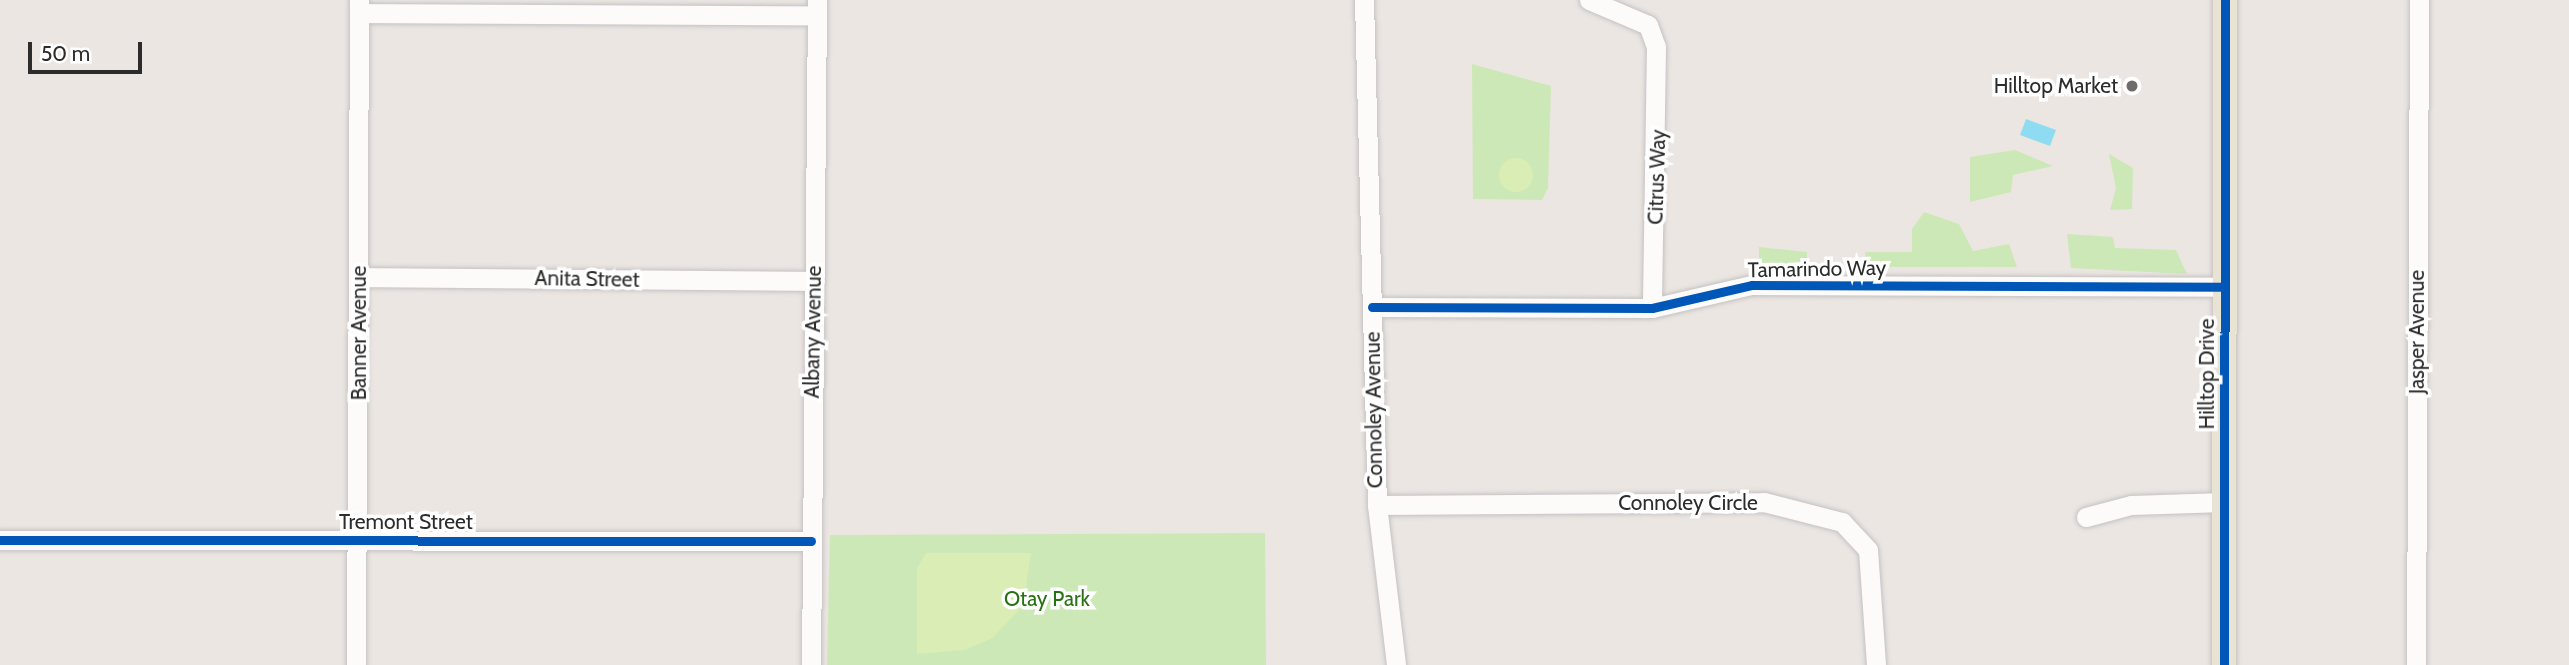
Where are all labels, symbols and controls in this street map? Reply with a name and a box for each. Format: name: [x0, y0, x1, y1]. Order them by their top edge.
scale bar: [32, 28, 145, 72]
text: 50 m: [41, 41, 90, 66]
place label: Hilltop Market: [1994, 73, 2118, 99]
marker: Hilltop Market: [2124, 78, 2140, 94]
street label: Citrus Way: [1643, 129, 1671, 225]
street label: Tamarindo Way: [1748, 255, 1886, 283]
street label: Anita Street: [534, 265, 640, 293]
street label: Albany Avenue: [799, 265, 827, 399]
street label: Banner Avenue: [346, 266, 372, 400]
street label: Jasper Avenue: [2404, 270, 2430, 394]
street label: Hilltop Drive: [2194, 319, 2220, 429]
street label: Connoley Avenue: [1360, 331, 1388, 489]
street label: Connoley Circle: [1618, 490, 1758, 516]
street label: Tremont Street: [339, 509, 473, 535]
park label: Otay Park: [1004, 586, 1090, 612]

